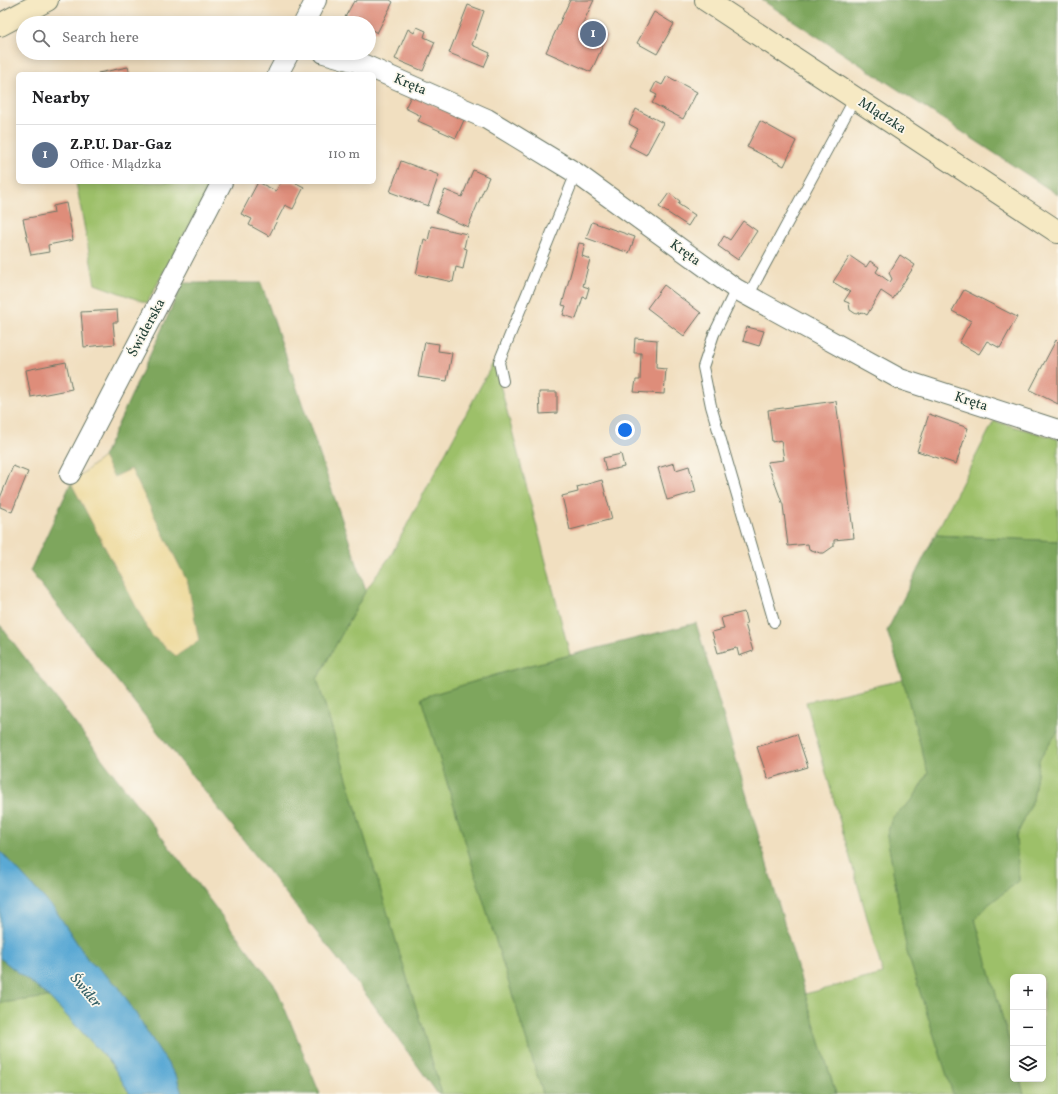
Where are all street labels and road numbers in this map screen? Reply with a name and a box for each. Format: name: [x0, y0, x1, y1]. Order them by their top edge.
street label: Kręta: [391, 70, 429, 100]
street label: Mlądzka: [854, 93, 910, 139]
street label: Kręta: [666, 235, 704, 271]
street label: Świderska: [123, 295, 170, 361]
street label: Kręta: [952, 388, 990, 416]

